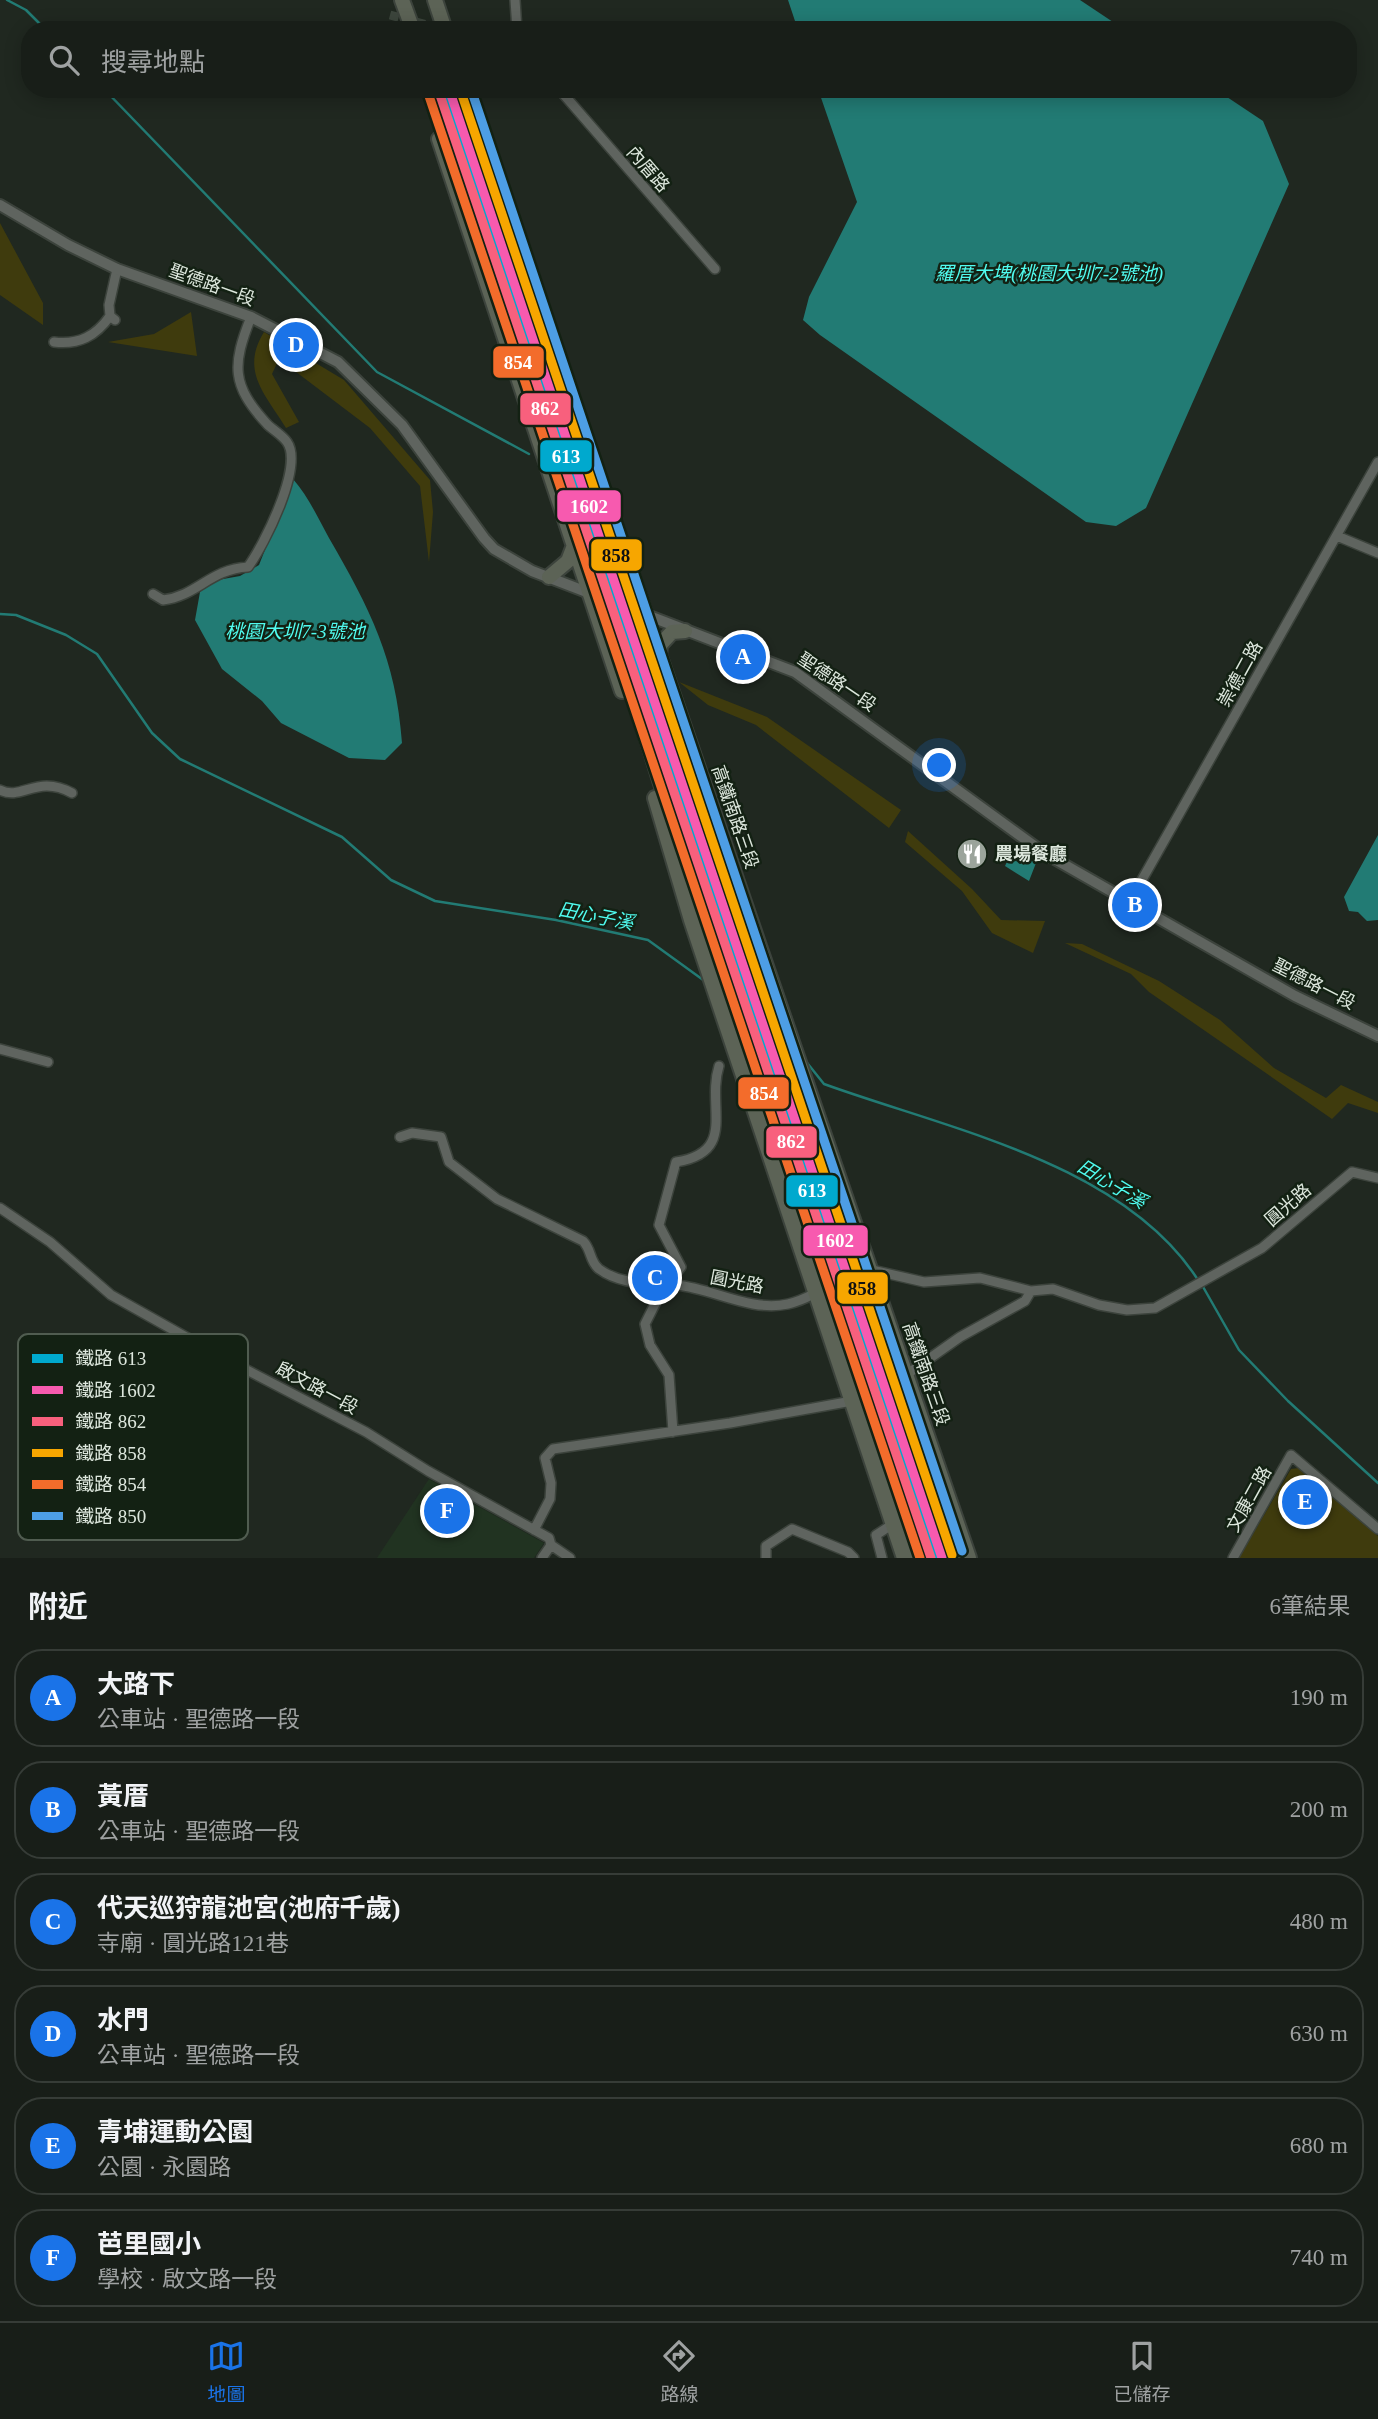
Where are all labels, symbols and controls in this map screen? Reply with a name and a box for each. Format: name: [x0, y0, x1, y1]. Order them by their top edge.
search box: [21, 21, 1357, 98]
icon: search: [45, 41, 83, 79]
text: 搜尋地點: [101, 48, 205, 77]
street label: 內厝路: [623, 142, 673, 196]
street label: 聖德路一段: [166, 260, 258, 310]
water label: 羅厝大埤(桃園大圳7-2號池): [935, 263, 1163, 285]
pin: D: [273, 319, 319, 371]
line badge: 854: [492, 345, 545, 379]
text: 854: [504, 352, 533, 373]
line badge: 862: [519, 392, 572, 426]
text: 862: [531, 398, 559, 419]
line badge: 613: [539, 439, 593, 473]
text: 613: [552, 446, 580, 467]
line badge: 1602: [556, 489, 622, 523]
text: 1602: [570, 496, 608, 517]
line badge: 858: [590, 538, 643, 572]
text: 858: [602, 545, 630, 566]
water label: 桃園大圳7-3號池: [225, 621, 367, 642]
pin: A: [720, 631, 766, 683]
street label: 崇德二路: [1214, 638, 1266, 710]
street label: 聖德路一段: [794, 649, 880, 715]
your location: [922, 748, 956, 782]
street label: 高鐵南路三段: [708, 763, 762, 871]
restaurant icon: 農場餐廳: [955, 837, 989, 871]
place label: 農場餐廳: [995, 844, 1067, 864]
pin: B: [1112, 879, 1158, 931]
water label: 田心子溪: [557, 898, 638, 934]
street label: 聖德路一段: [1269, 955, 1359, 1013]
line badge: 854: [737, 1076, 790, 1110]
text: 854: [750, 1083, 779, 1104]
line badge: 862: [765, 1125, 818, 1159]
text: 862: [777, 1131, 805, 1152]
water label: 田心子溪: [1074, 1155, 1153, 1214]
line badge: 613: [785, 1174, 839, 1208]
text: 613: [798, 1180, 826, 1201]
street label: 圓光路: [1261, 1180, 1315, 1230]
line badge: 1602: [802, 1224, 869, 1257]
text: 1602: [816, 1230, 854, 1251]
pin: C: [632, 1252, 678, 1304]
street label: 圓光路: [709, 1267, 765, 1297]
line badge: 858: [836, 1271, 889, 1305]
text: 858: [848, 1278, 876, 1299]
street label: 高鐵南路三段: [899, 1320, 953, 1428]
legend: [18, 1334, 248, 1540]
text: 鐵路 613: [75, 1348, 146, 1369]
street label: 啟文路一段: [273, 1358, 361, 1418]
text: 鐵路 1602: [75, 1380, 156, 1401]
text: 鐵路 862: [75, 1411, 146, 1432]
text: 鐵路 858: [75, 1443, 146, 1464]
street label: 文康二路: [1223, 1463, 1275, 1535]
text: 鐵路 854: [75, 1474, 147, 1495]
pin: E: [1282, 1476, 1328, 1528]
pin: F: [424, 1485, 470, 1537]
text: 鐵路 850: [75, 1506, 146, 1527]
text: 附近: [28, 1590, 88, 1623]
text: 6筆結果: [1270, 1594, 1350, 1619]
text: 大路下: [97, 1670, 175, 1699]
text: A: [45, 1685, 61, 1710]
text: 190 m: [1290, 1685, 1348, 1710]
text: 公車站 · 聖德路一段: [97, 1707, 300, 1732]
text: 黃厝: [97, 1782, 149, 1811]
text: B: [45, 1797, 61, 1822]
text: 200 m: [1290, 1797, 1348, 1822]
text: 公車站 · 聖德路一段: [97, 1819, 300, 1844]
text: 代天巡狩龍池宮(池府千歲): [97, 1894, 400, 1923]
text: C: [45, 1909, 61, 1934]
text: 480 m: [1290, 1909, 1348, 1934]
text: 寺廟 · 圓光路121巷: [97, 1931, 289, 1956]
text: 水門: [97, 2006, 149, 2035]
text: D: [45, 2021, 61, 2046]
text: 630 m: [1290, 2021, 1348, 2046]
text: 公車站 · 聖德路一段: [97, 2043, 300, 2068]
text: 青埔運動公園: [97, 2118, 253, 2147]
text: E: [45, 2133, 61, 2158]
text: 680 m: [1290, 2133, 1348, 2158]
text: 公園 · 永園路: [97, 2155, 231, 2180]
text: 芭里國小: [97, 2230, 201, 2259]
text: F: [46, 2245, 60, 2270]
text: 740 m: [1290, 2245, 1348, 2270]
text: 學校 · 啟文路一段: [97, 2267, 277, 2292]
tab: 地圖: [207, 2337, 246, 2406]
tab: 路線: [660, 2337, 699, 2406]
tab: 已儲存: [1113, 2337, 1171, 2406]

